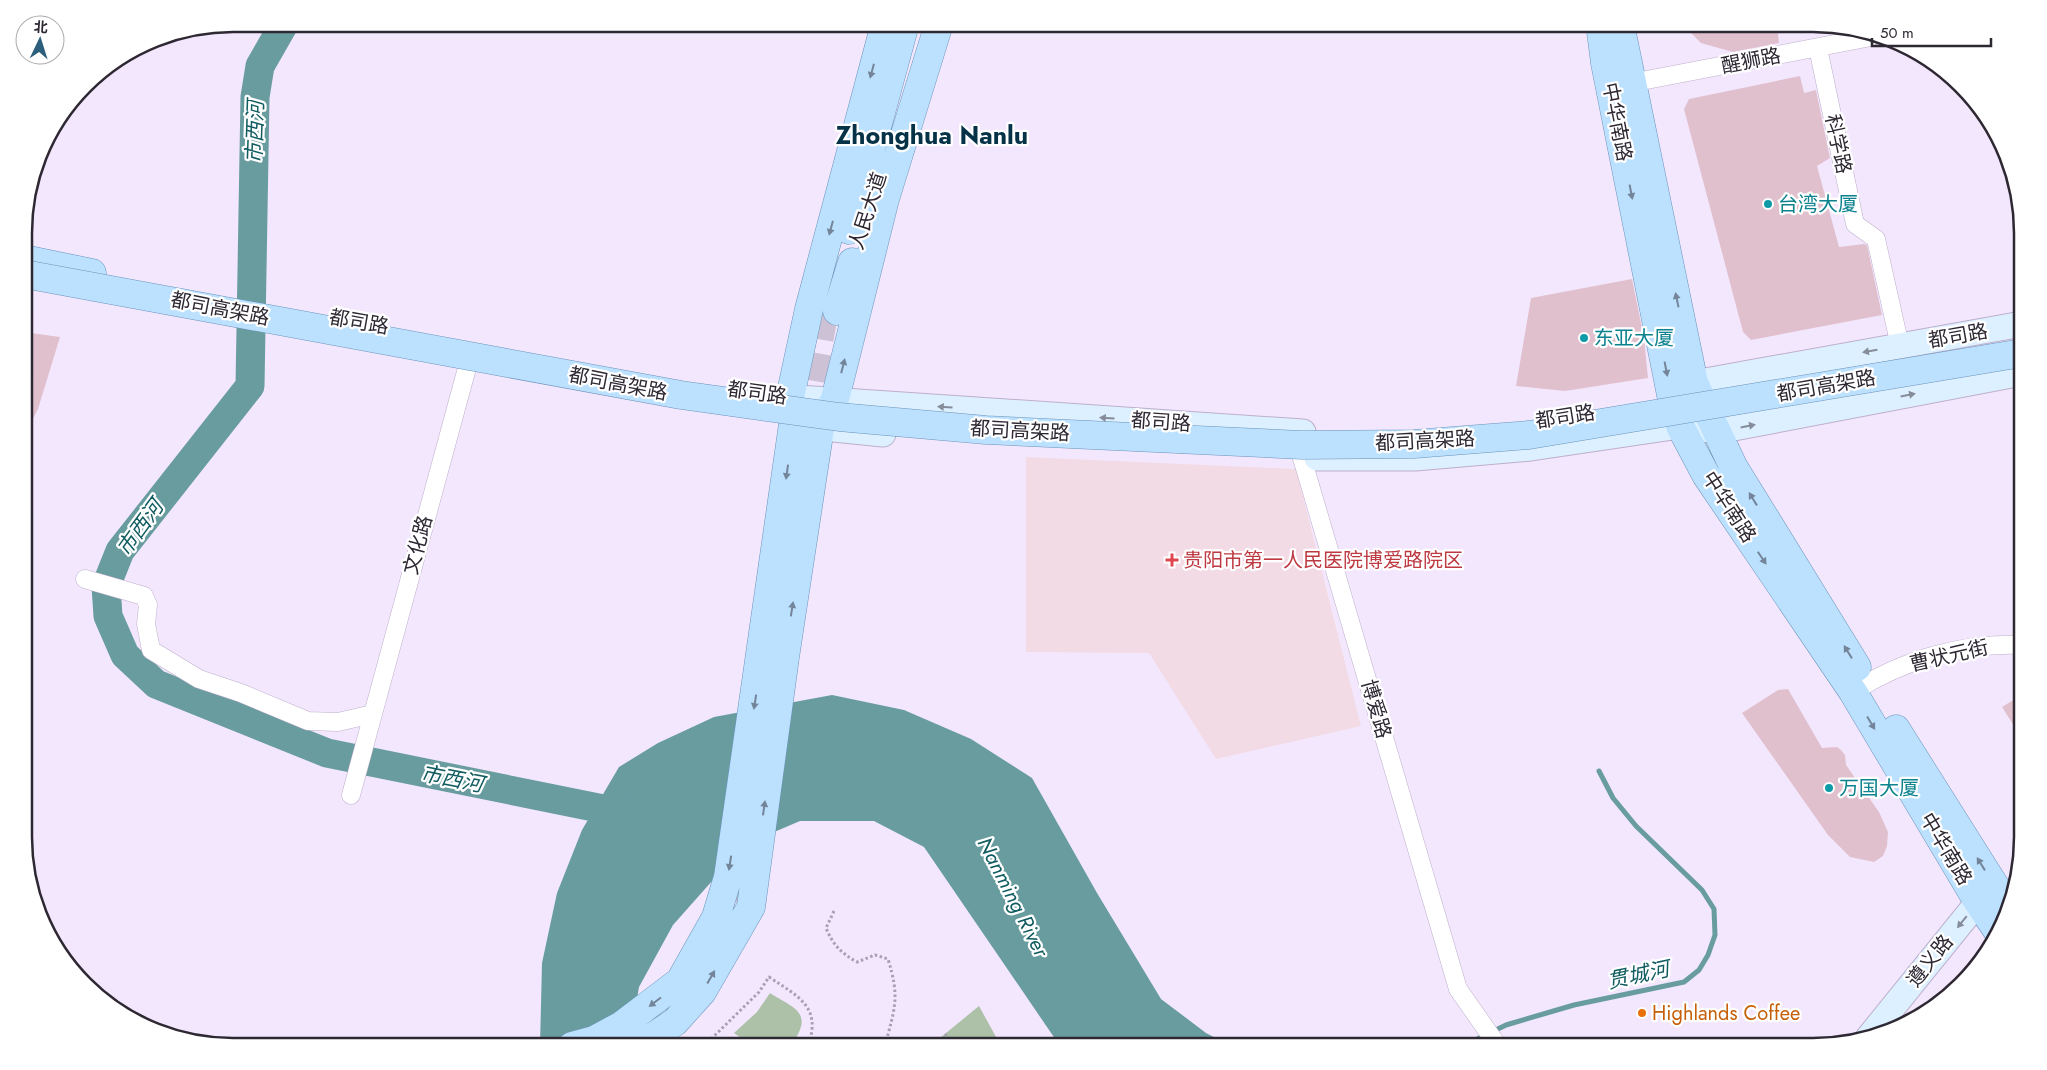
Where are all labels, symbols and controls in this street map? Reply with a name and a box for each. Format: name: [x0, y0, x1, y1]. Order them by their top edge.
north arrow: [15, 15, 65, 65]
scale bar: [1872, 15, 1991, 47]
text: 北: [33, 17, 49, 37]
text: 50 m: [1880, 22, 1914, 44]
street label: 醒狮路: [1719, 41, 1783, 81]
one-way arrow: [868, 63, 876, 78]
street label: 中华南路: [1595, 80, 1639, 164]
water label: 市西河: [239, 96, 271, 164]
street label: 科学路: [1818, 112, 1858, 176]
district label: Zhonghua Nanlu: [836, 117, 1028, 153]
street label: 人民大道: [842, 168, 894, 254]
one-way arrow: [1627, 185, 1635, 201]
place label: 台湾大厦: [1778, 190, 1858, 219]
marker: 台湾大厦: [1762, 198, 1774, 210]
one-way arrow: [826, 220, 834, 235]
street label: 都司高架路: [168, 285, 272, 333]
one-way arrow: [1672, 292, 1680, 308]
street label: 都司路: [327, 303, 391, 341]
street label: 都司路: [1926, 317, 1990, 355]
place label: 东亚大厦: [1594, 324, 1674, 353]
marker: 东亚大厦: [1578, 332, 1590, 344]
one-way arrow: [1862, 348, 1878, 356]
one-way arrow: [839, 359, 847, 374]
street label: 都司高架路: [566, 360, 670, 408]
one-way arrow: [1662, 361, 1670, 377]
street label: 都司高架路: [1774, 363, 1878, 409]
street label: 都司路: [725, 374, 789, 412]
one-way arrow: [1900, 391, 1915, 399]
street label: 都司路: [1533, 398, 1597, 436]
one-way arrow: [936, 402, 952, 410]
street label: 都司路: [1130, 405, 1192, 439]
street label: 都司高架路: [969, 414, 1071, 448]
one-way arrow: [1099, 414, 1115, 422]
one-way arrow: [1740, 421, 1756, 429]
street label: 都司高架路: [1374, 424, 1476, 458]
one-way arrow: [783, 465, 791, 481]
street label: 中华南路: [1695, 466, 1763, 548]
water label: 市西河: [109, 490, 173, 562]
one-way arrow: [1749, 492, 1758, 506]
street label: 文化路: [396, 512, 440, 578]
place label: 贵阳市第一人民医院博爱路院区: [1183, 546, 1463, 575]
one-way arrow: [1758, 551, 1767, 565]
marker: 贵阳市第一人民医院博爱路院区: [1165, 553, 1179, 567]
one-way arrow: [789, 600, 797, 616]
street label: 曹状元街: [1907, 633, 1991, 679]
one-way arrow: [1843, 646, 1853, 659]
street label: 博爱路: [1354, 676, 1398, 742]
one-way arrow: [750, 694, 758, 710]
one-way arrow: [1867, 717, 1876, 730]
water label: 市西河: [418, 758, 490, 800]
place label: 万国大厦: [1839, 774, 1919, 803]
marker: 万国大厦: [1823, 782, 1835, 794]
one-way arrow: [760, 800, 768, 816]
street label: 中华南路: [1913, 807, 1979, 891]
water label: Nanming River: [970, 832, 1056, 963]
one-way arrow: [726, 855, 734, 871]
one-way arrow: [1976, 857, 1986, 870]
one-way arrow: [1956, 915, 1967, 928]
street label: 遵义路: [1900, 929, 1960, 993]
water label: 贯城河: [1604, 953, 1676, 996]
one-way arrow: [706, 970, 715, 983]
one-way arrow: [649, 996, 662, 1007]
place label: Highlands Coffee: [1652, 999, 1800, 1028]
marker: Highlands Coffee: [1636, 1007, 1648, 1019]

